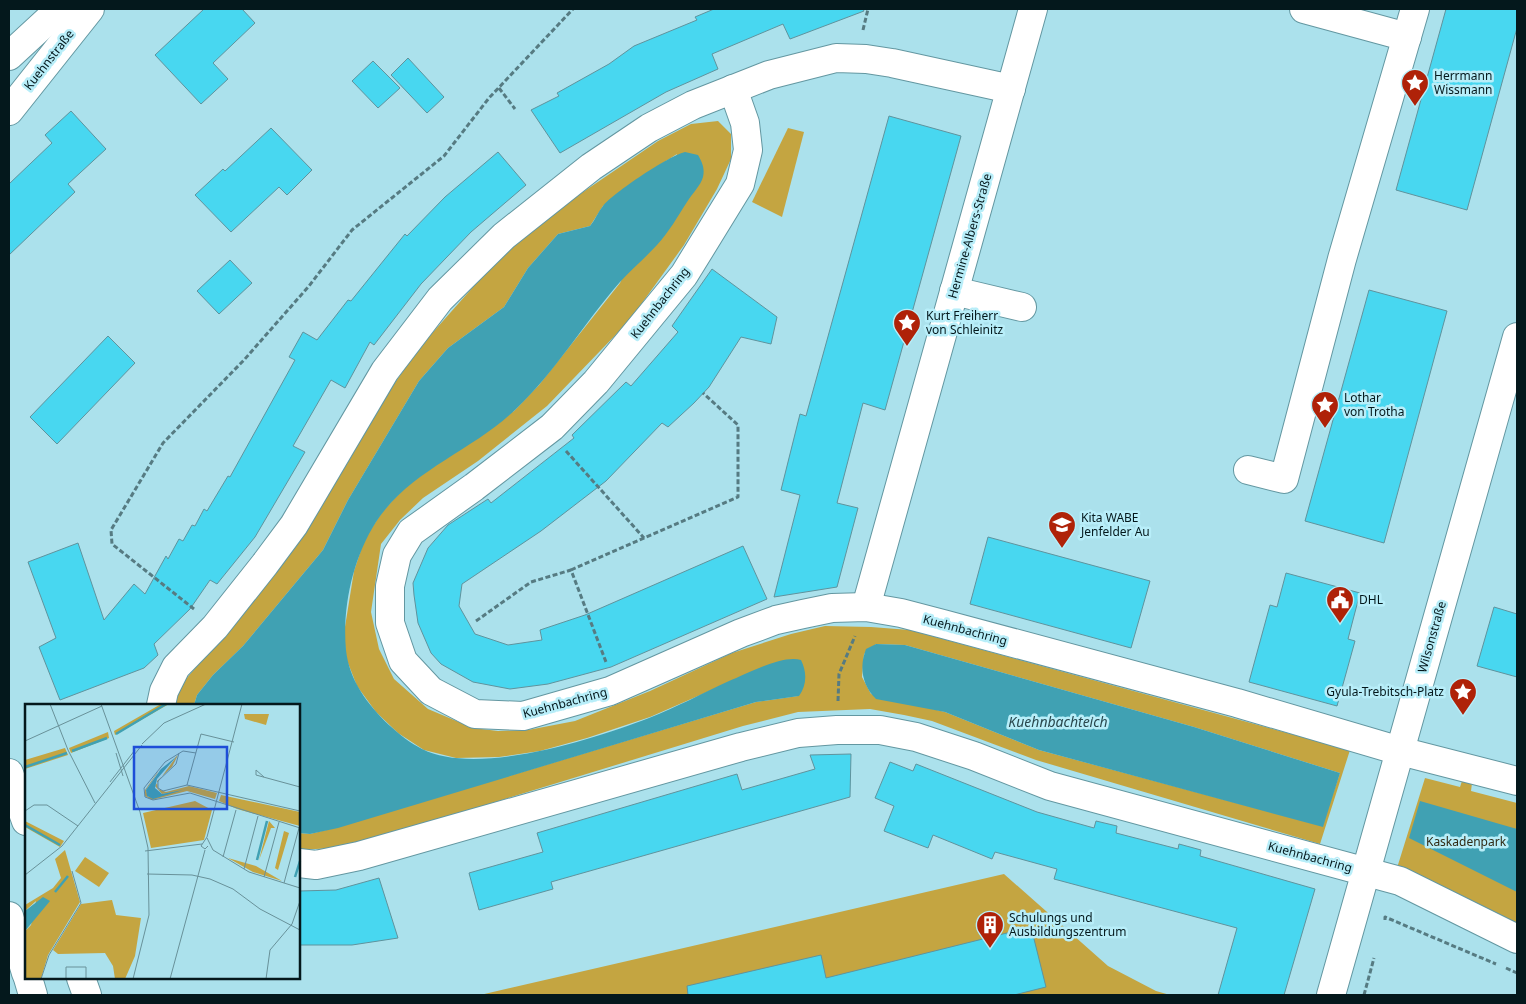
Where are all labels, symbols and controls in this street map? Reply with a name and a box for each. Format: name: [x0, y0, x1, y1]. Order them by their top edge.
street label: Kuehnstraße: [20, 26, 78, 93]
place label: Herrmann Wissmann: [1434, 67, 1493, 98]
place icon: Herrmann Wissmann: [1400, 68, 1430, 107]
street label: Hermine-Albers-Straße: [944, 171, 996, 300]
street label: Kuehnbachring: [626, 263, 693, 342]
place label: Kurt Freiherr von Schleinitz: [926, 307, 1003, 338]
place icon: Kurt Freiherr von Schleinitz: [892, 308, 922, 347]
place label: Lothar von Trotha: [1344, 389, 1404, 420]
place icon: Lothar von Trotha: [1310, 390, 1340, 429]
place label: Kita WABE Jenfelder Au: [1080, 509, 1150, 540]
school or university icon: Kita WABE Jenfelder Au: [1047, 510, 1077, 549]
public building icon: DHL: [1325, 585, 1355, 624]
place label: DHL: [1359, 591, 1383, 608]
street label: Wilsonstraße: [1413, 599, 1450, 675]
street label: Kuehnbachring: [921, 610, 1009, 649]
place icon: Gyula-Trebitsch-Platz: [1448, 677, 1478, 716]
street label: Kuehnbachring: [521, 683, 609, 722]
place label: Gyula-Trebitsch-Platz: [1326, 683, 1444, 700]
inset map: [25, 704, 300, 979]
water label: Kuehnbachteich: [1008, 712, 1108, 731]
park label: Kaskadenpark: [1426, 833, 1507, 850]
street label: Kuehnbachring: [1266, 837, 1354, 876]
place label: Schulungs und Ausbildungszentrum: [1009, 909, 1127, 940]
building icon: Schulungs und Ausbildungszentrum: [975, 910, 1005, 949]

